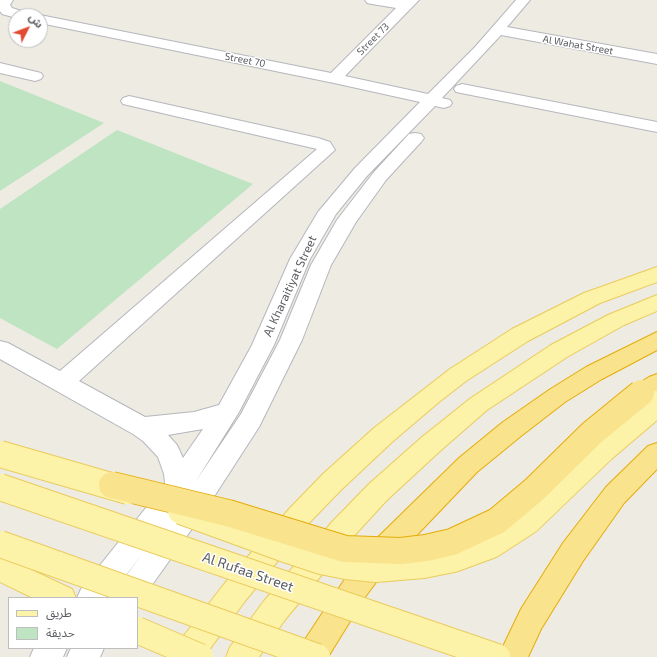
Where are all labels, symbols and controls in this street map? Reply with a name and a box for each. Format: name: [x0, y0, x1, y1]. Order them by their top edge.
north arrow: [8, 8, 48, 48]
text: ش: [27, 10, 46, 30]
street label: Street 73: [354, 20, 392, 58]
street label: Al Wahat Street: [542, 33, 614, 57]
street label: Street 70: [224, 50, 266, 70]
street label: Al Kharaitiyat Street: [260, 233, 320, 339]
street label: Al Rufaa Street: [200, 549, 296, 595]
legend: [8, 597, 138, 649]
text: طريق: [46, 605, 72, 619]
text: حديقة: [46, 625, 75, 639]

